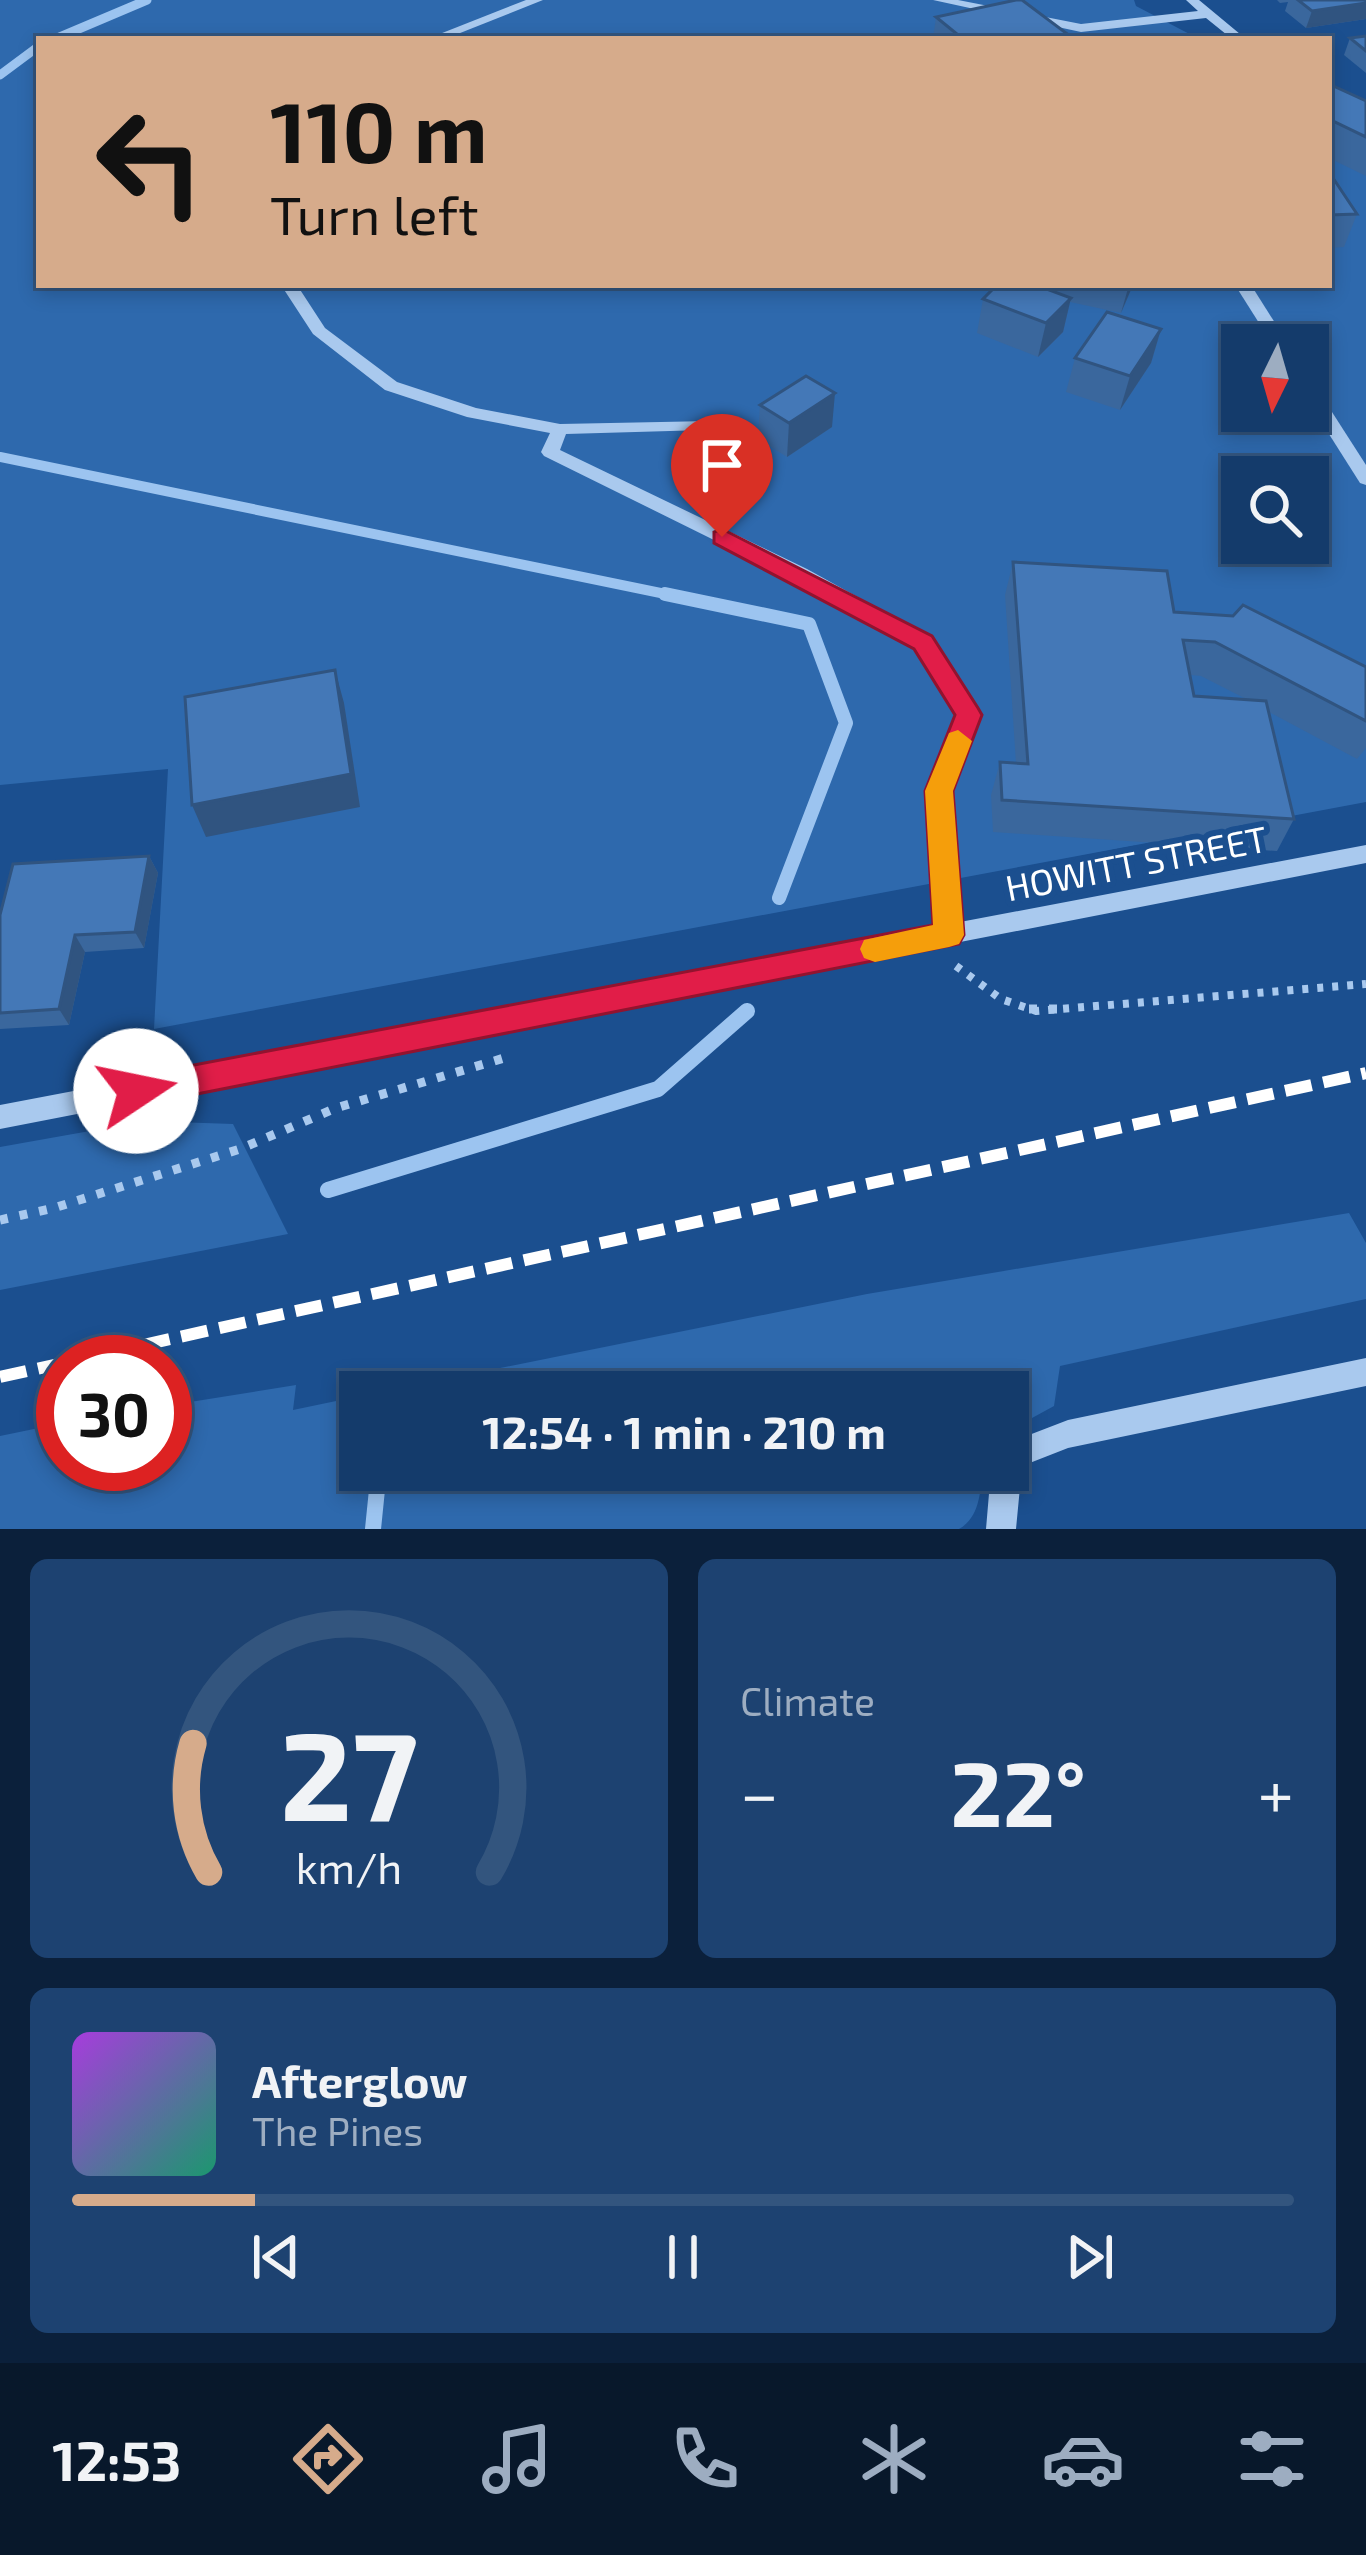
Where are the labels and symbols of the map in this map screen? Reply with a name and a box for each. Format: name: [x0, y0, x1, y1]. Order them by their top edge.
north arrow: [1221, 324, 1329, 432]
pin: [671, 414, 773, 537]
street label: HOWITT STREET: [1002, 816, 1270, 908]
position arrow: [73, 1028, 199, 1154]
speed limit sign: 30: [36, 1335, 192, 1491]

